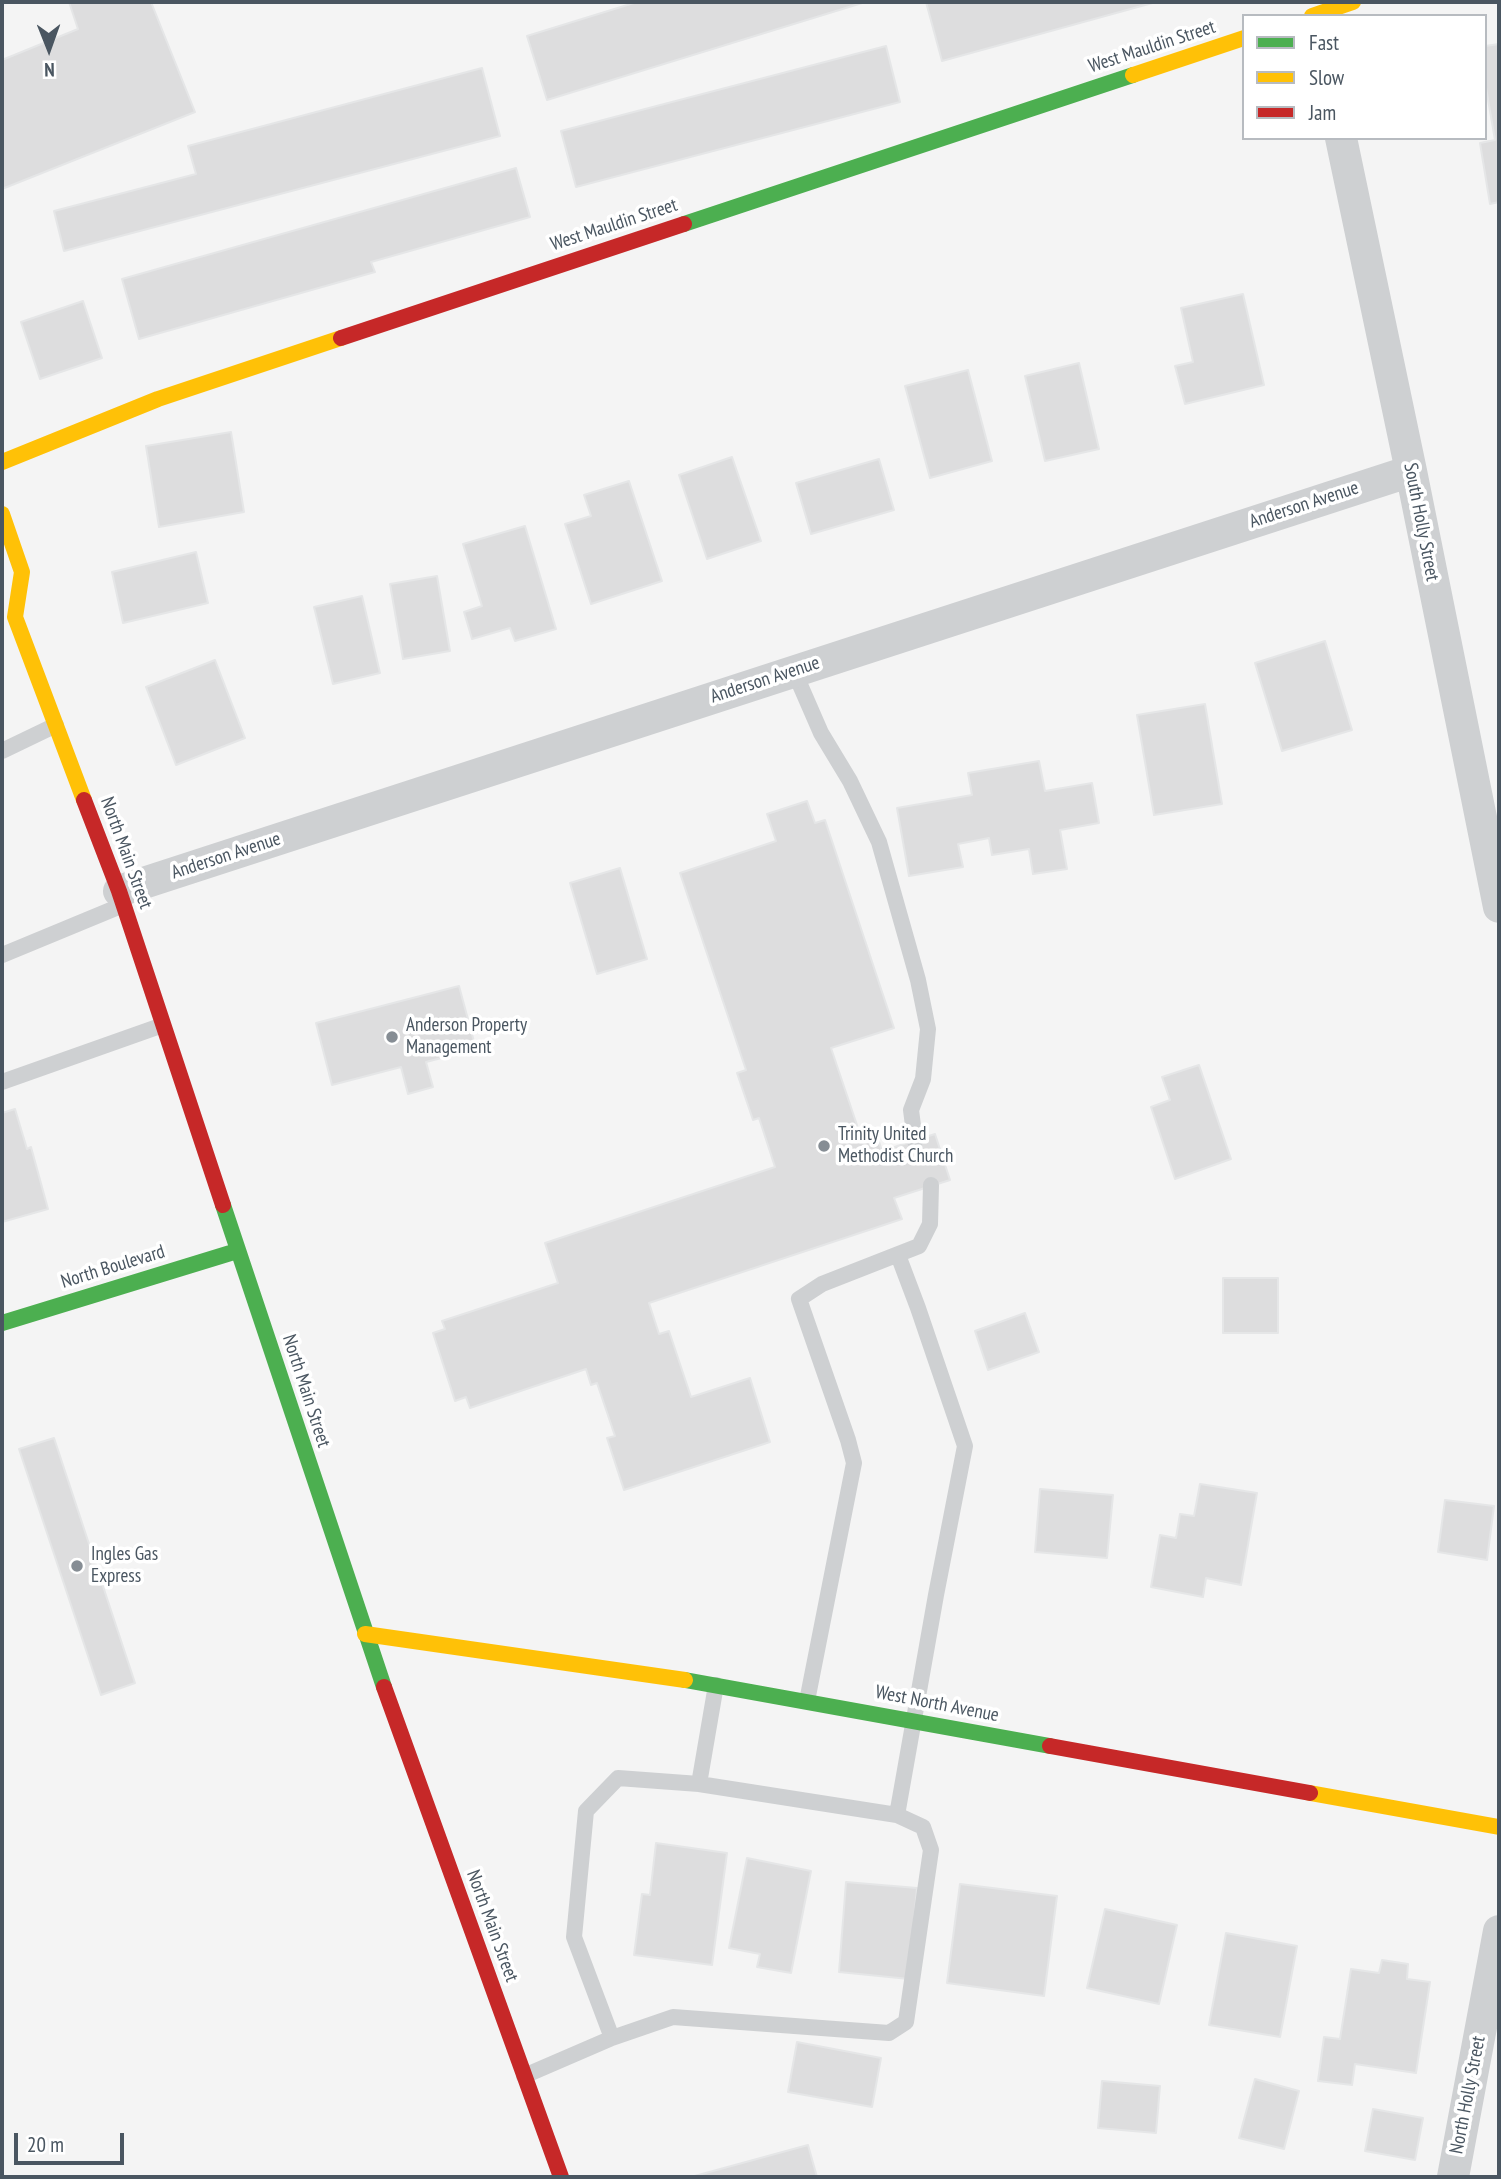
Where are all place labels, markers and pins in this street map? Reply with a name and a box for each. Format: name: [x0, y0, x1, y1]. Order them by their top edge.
place label: Anderson Property Management: [406, 1015, 527, 1059]
marker: Anderson Property Management: [384, 1029, 400, 1045]
place label: Trinity United Methodist Church: [838, 1124, 953, 1168]
marker: Trinity United Methodist Church: [816, 1138, 832, 1154]
place label: Ingles Gas Express: [91, 1544, 158, 1588]
marker: Ingles Gas Express: [69, 1558, 85, 1574]

